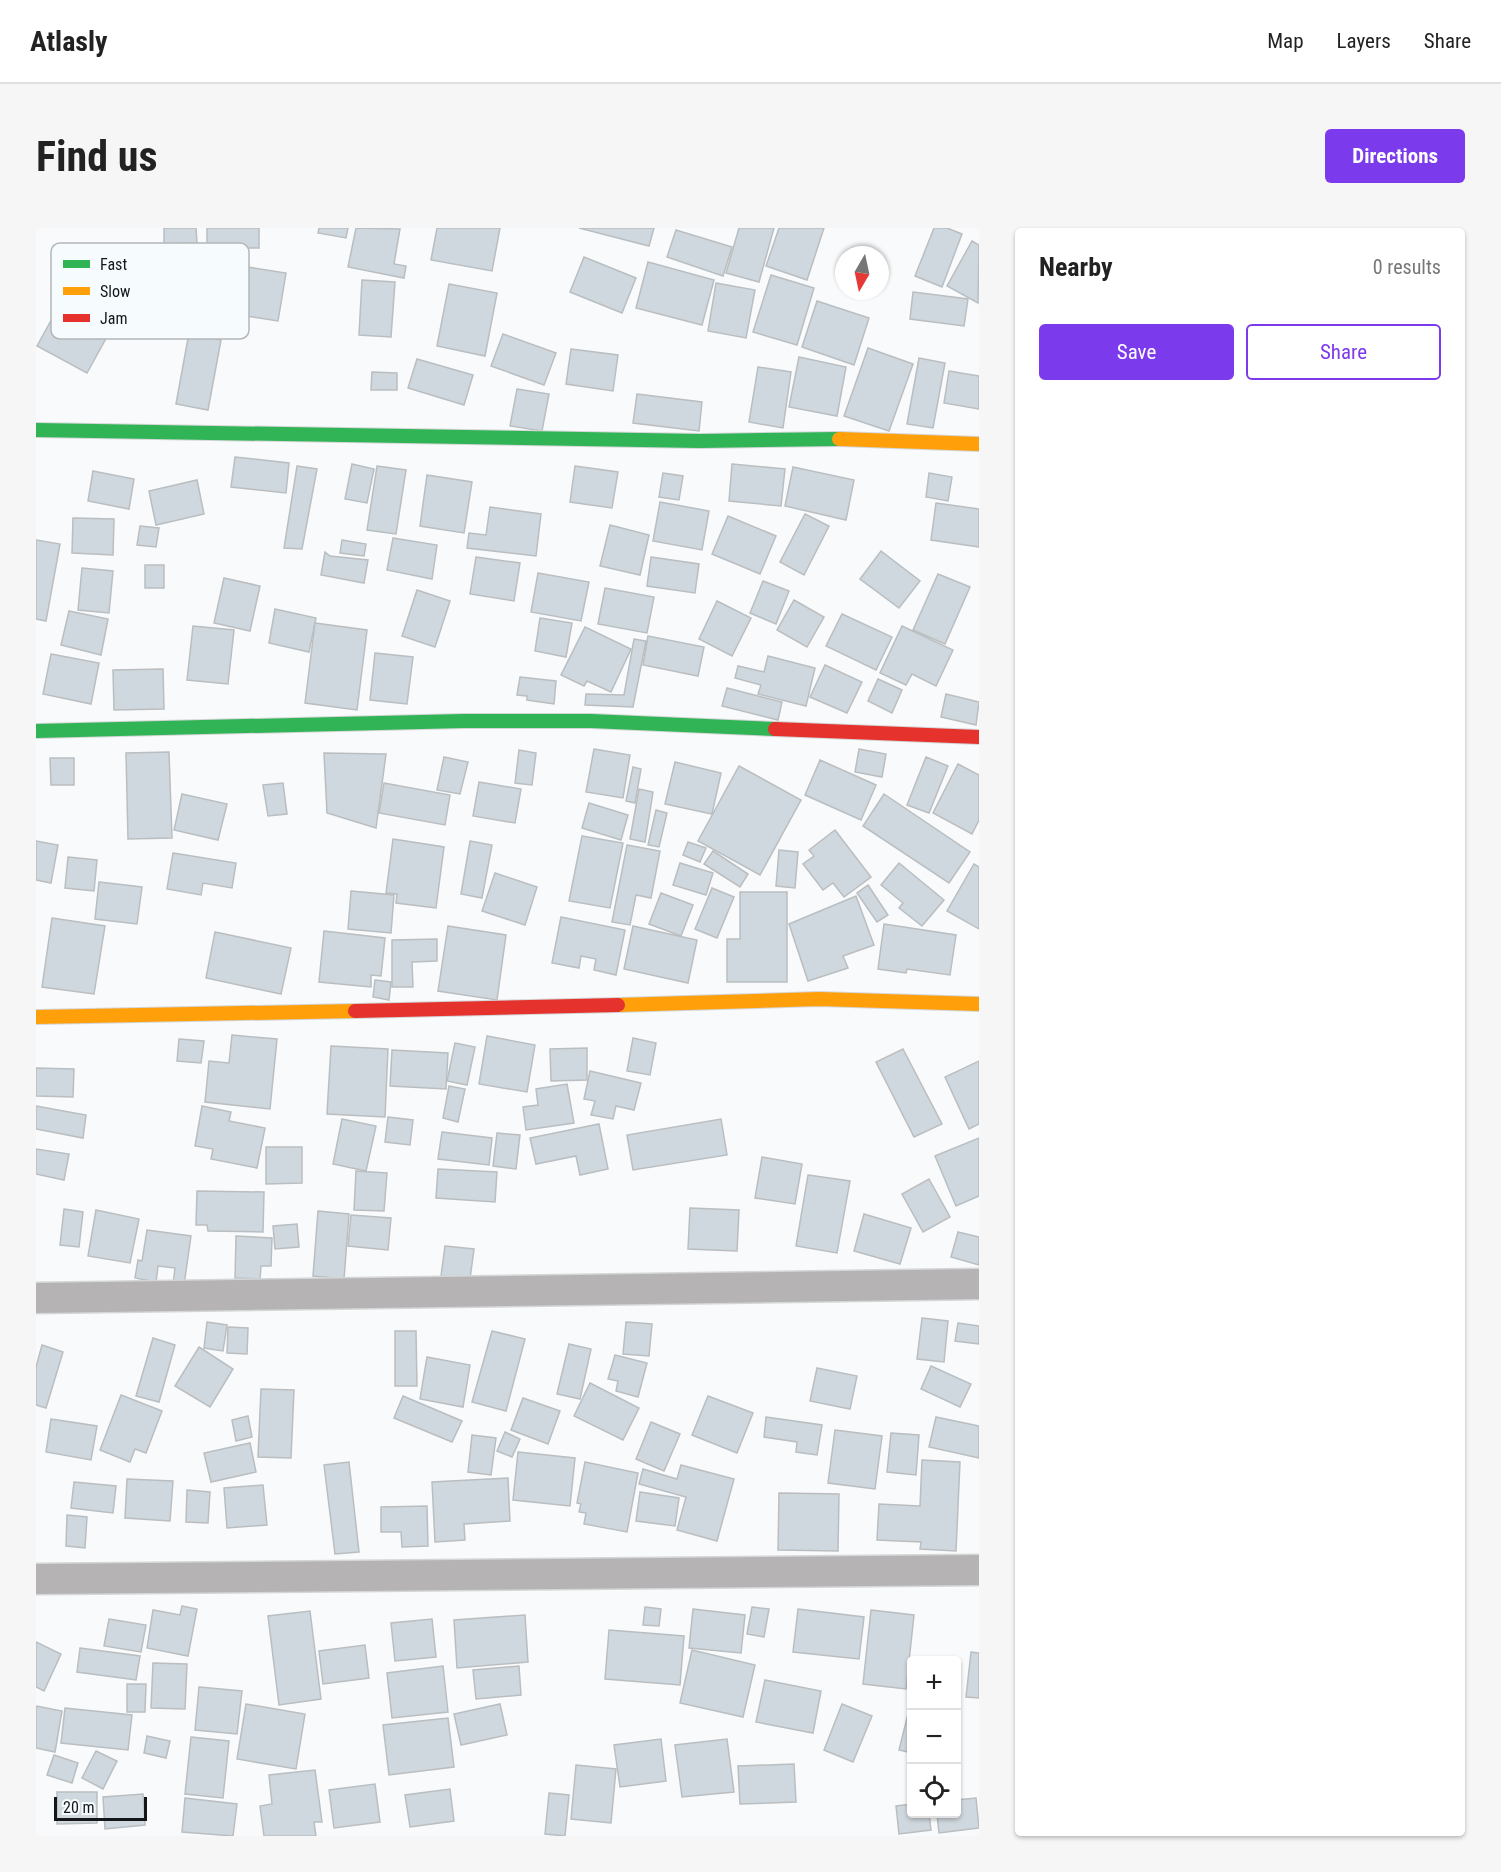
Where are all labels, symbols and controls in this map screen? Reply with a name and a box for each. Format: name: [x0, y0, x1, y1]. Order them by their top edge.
text: Atlasly: [30, 25, 108, 58]
text: Map: [1267, 29, 1304, 53]
text: Layers: [1337, 29, 1391, 53]
text: Share: [1424, 29, 1471, 53]
button: Directions: [1325, 129, 1465, 183]
text: Find us: [36, 132, 157, 181]
legend: [51, 243, 249, 339]
north arrow: [835, 246, 889, 300]
text: Nearby: [1039, 252, 1113, 282]
text: Fast: [100, 255, 127, 274]
text: 0 results: [1373, 255, 1441, 279]
text: Slow: [100, 282, 130, 301]
text: Jam: [100, 309, 127, 328]
button: Save: [1039, 324, 1234, 380]
button: Share: [1246, 324, 1441, 380]
map controls: [907, 1656, 961, 1818]
button: +: [907, 1656, 961, 1710]
button: −: [907, 1710, 961, 1764]
button: locate: [907, 1764, 961, 1818]
scale bar: [54, 1794, 147, 1822]
text: 20 m: [63, 1798, 95, 1817]

